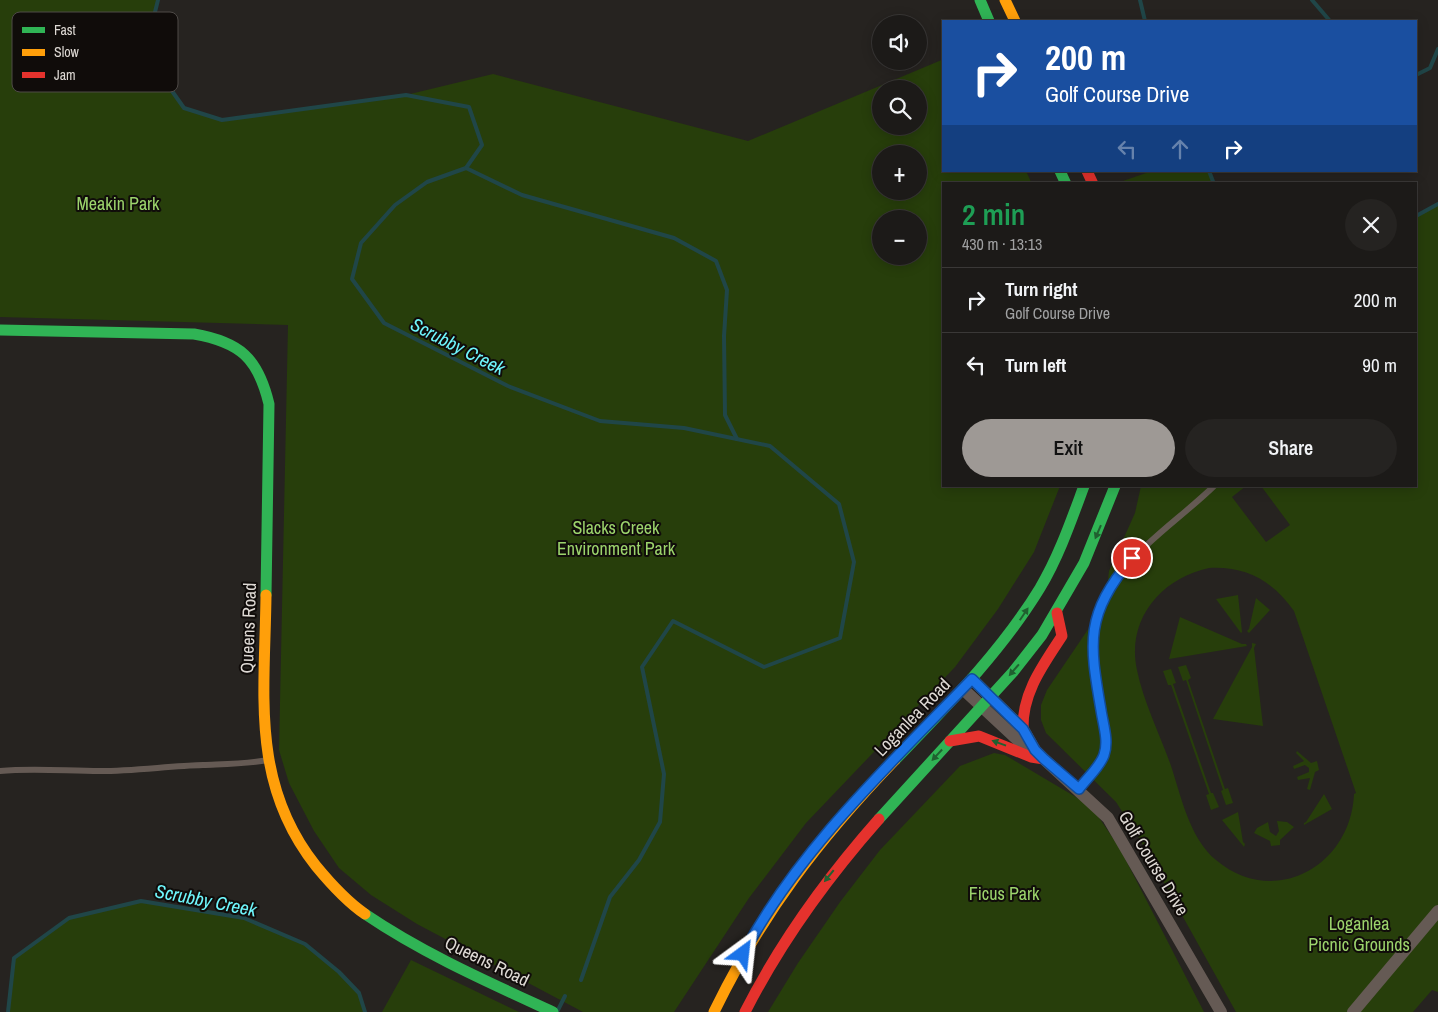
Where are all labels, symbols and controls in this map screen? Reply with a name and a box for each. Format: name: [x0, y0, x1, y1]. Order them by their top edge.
legend: [12, 12, 178, 92]
map controls: [872, 15, 927, 265]
button: sound: [872, 15, 927, 70]
text: Fast: [54, 21, 76, 39]
text: 200 m: [1045, 34, 1126, 81]
icon: right: [962, 40, 1027, 105]
text: Slow: [54, 43, 80, 61]
text: Jam: [54, 66, 76, 84]
text: Golf Course Drive: [1045, 79, 1189, 109]
button: search: [872, 80, 927, 135]
icon: left: [1113, 135, 1141, 163]
icon: ahead: [1166, 135, 1194, 163]
icon: right: [1219, 135, 1247, 163]
button: +: [872, 145, 927, 200]
park label: Meakin Park: [77, 191, 160, 216]
text: 2 min: [962, 194, 1025, 234]
button: close: [1345, 199, 1397, 251]
button: −: [872, 210, 927, 265]
text: 430 m · 13:13: [962, 233, 1042, 255]
text: Turn right: [1005, 276, 1077, 302]
icon: right: [962, 286, 990, 314]
text: 200 m: [1354, 287, 1397, 313]
text: Golf Course Drive: [1005, 302, 1110, 324]
water label: Scrubby Creek: [406, 311, 511, 382]
icon: left: [962, 351, 990, 379]
text: Turn left: [1005, 352, 1066, 378]
text: 90 m: [1362, 352, 1397, 378]
button: Exit: [962, 419, 1175, 477]
button: Share: [1185, 419, 1397, 477]
park label: Slacks Creek Environment Park: [557, 515, 676, 561]
one-way arrow: [1093, 525, 1101, 539]
pin: [1111, 537, 1153, 579]
icon: arrive: [1118, 544, 1146, 572]
street label: Queens Road: [234, 582, 262, 674]
one-way arrow: [1019, 607, 1029, 621]
one-way arrow: [1009, 664, 1020, 677]
street label: Loganlea Road: [868, 672, 956, 762]
one-way arrow: [991, 739, 1006, 747]
one-way arrow: [931, 749, 943, 761]
street label: Golf Course Drive: [1113, 806, 1195, 920]
one-way arrow: [824, 870, 835, 882]
water label: Scrubby Creek: [153, 877, 260, 923]
park label: Ficus Park: [969, 881, 1040, 906]
park label: Loganlea Picnic Grounds: [1308, 911, 1410, 957]
position arrow: [716, 927, 768, 979]
street label: Queens Road: [441, 930, 533, 992]

